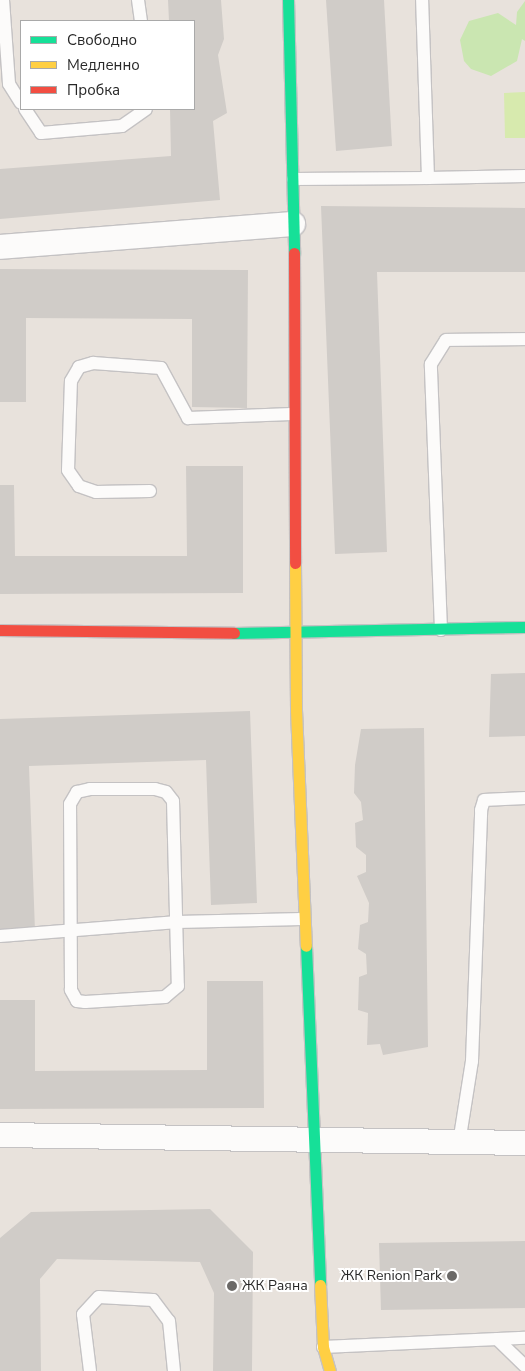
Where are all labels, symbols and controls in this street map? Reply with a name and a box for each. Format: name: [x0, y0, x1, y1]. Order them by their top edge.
legend: [20, 20, 195, 110]
text: Свободно: [67, 30, 137, 50]
text: Медленно: [67, 55, 140, 75]
text: Пробка: [67, 80, 120, 100]
place label: ЖК Renion Park: [341, 1268, 442, 1284]
marker: ЖК Renion Park: [446, 1270, 458, 1282]
place label: ЖК Раяна: [242, 1278, 308, 1294]
marker: ЖК Раяна: [226, 1280, 238, 1292]

